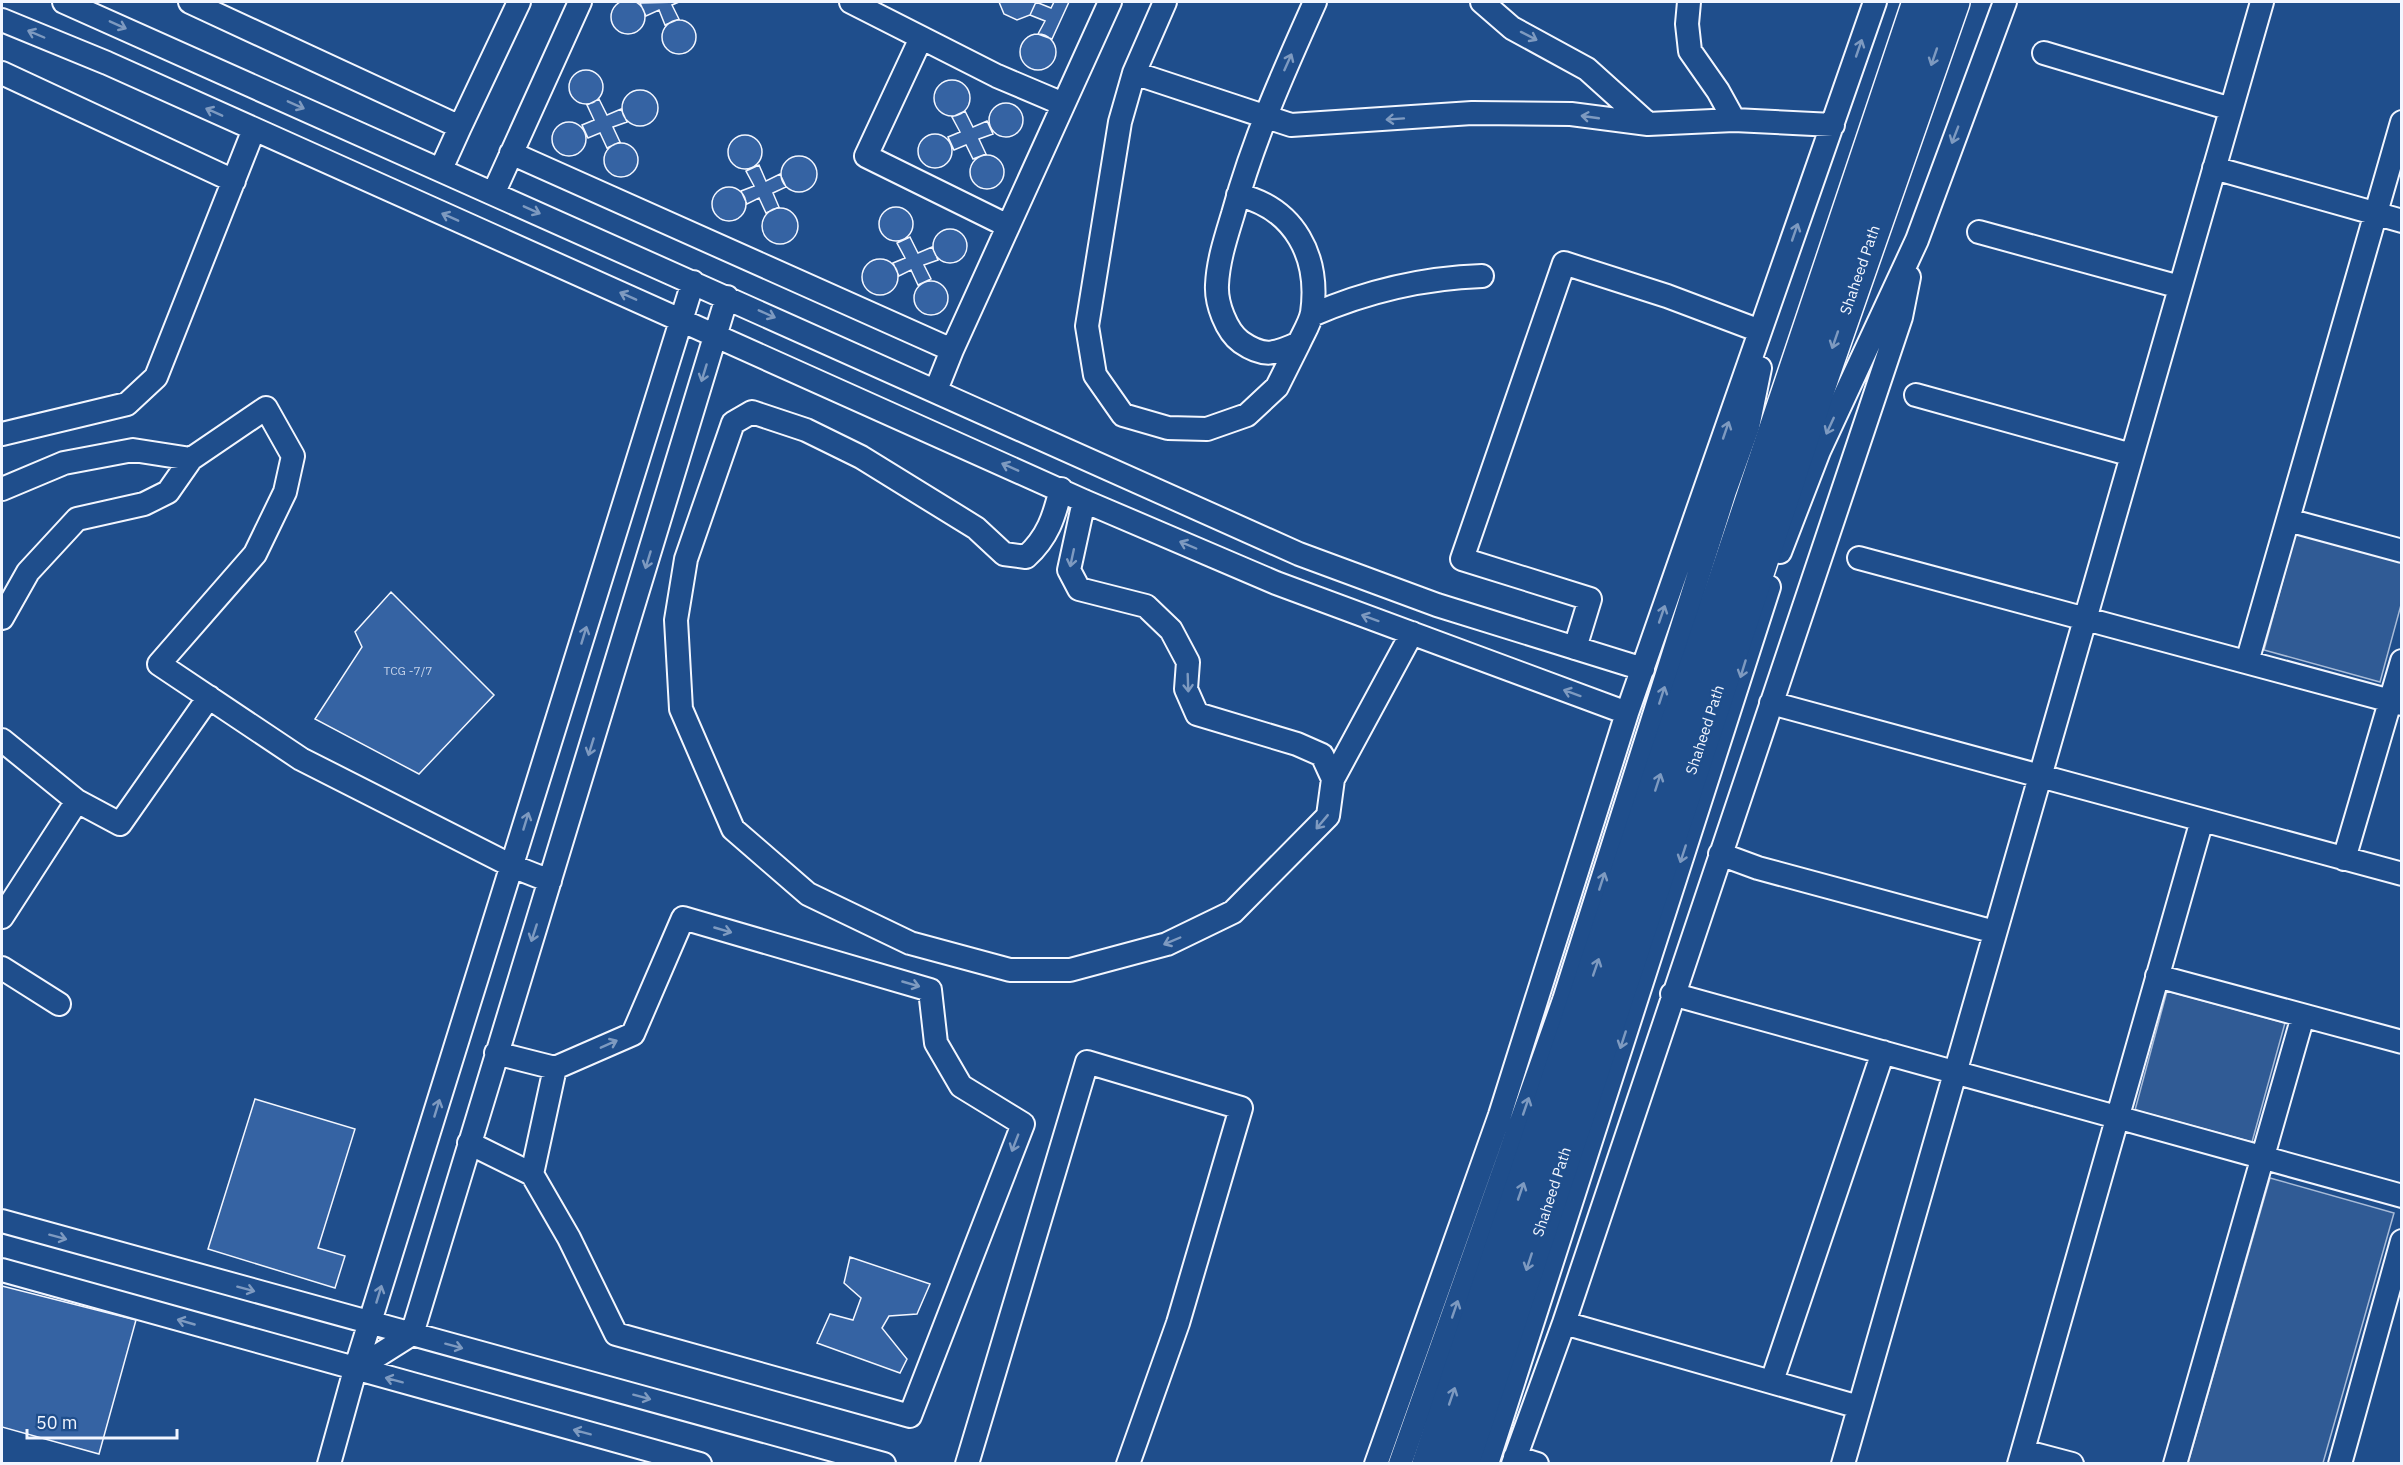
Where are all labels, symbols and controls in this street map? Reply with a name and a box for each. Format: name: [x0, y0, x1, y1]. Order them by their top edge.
one-way arrow: [108, 20, 126, 31]
one-way arrow: [27, 28, 45, 39]
one-way arrow: [1519, 31, 1537, 42]
one-way arrow: [1855, 39, 1866, 58]
one-way arrow: [1927, 47, 1938, 66]
one-way arrow: [1282, 54, 1294, 72]
one-way arrow: [286, 99, 304, 111]
one-way arrow: [206, 105, 224, 117]
one-way arrow: [1581, 111, 1600, 122]
one-way arrow: [1386, 114, 1406, 125]
one-way arrow: [1949, 125, 1960, 144]
one-way arrow: [522, 204, 540, 216]
one-way arrow: [441, 210, 459, 221]
one-way arrow: [1790, 223, 1801, 242]
street label: Shaheed Path: [1835, 223, 1884, 317]
one-way arrow: [619, 290, 637, 301]
one-way arrow: [758, 309, 776, 321]
one-way arrow: [1829, 330, 1840, 349]
one-way arrow: [698, 363, 709, 382]
one-way arrow: [1824, 417, 1836, 435]
one-way arrow: [1721, 421, 1732, 440]
one-way arrow: [1001, 461, 1020, 472]
one-way arrow: [1180, 539, 1198, 551]
one-way arrow: [1066, 548, 1077, 567]
one-way arrow: [642, 550, 653, 569]
one-way arrow: [1657, 605, 1668, 624]
one-way arrow: [1361, 611, 1379, 622]
one-way arrow: [579, 626, 590, 645]
one-way arrow: [1737, 659, 1748, 678]
house number: TCG -7/7: [384, 663, 432, 678]
one-way arrow: [1182, 673, 1193, 692]
street label: Shaheed Path: [1681, 683, 1728, 777]
one-way arrow: [1563, 686, 1582, 697]
one-way arrow: [1657, 686, 1668, 705]
one-way arrow: [585, 737, 596, 756]
one-way arrow: [1653, 773, 1664, 792]
one-way arrow: [521, 812, 532, 831]
one-way arrow: [1315, 814, 1328, 830]
one-way arrow: [1677, 844, 1688, 863]
one-way arrow: [1597, 872, 1608, 891]
one-way arrow: [527, 923, 538, 942]
one-way arrow: [714, 925, 733, 936]
one-way arrow: [1163, 936, 1181, 948]
one-way arrow: [1592, 958, 1603, 977]
one-way arrow: [901, 979, 920, 990]
one-way arrow: [1617, 1030, 1628, 1049]
one-way arrow: [599, 1038, 617, 1050]
one-way arrow: [1522, 1097, 1533, 1116]
one-way arrow: [432, 1099, 443, 1118]
one-way arrow: [1009, 1133, 1020, 1152]
street label: Shaheed Path: [1528, 1145, 1575, 1239]
one-way arrow: [1516, 1183, 1527, 1201]
one-way arrow: [48, 1232, 67, 1243]
one-way arrow: [1523, 1253, 1534, 1272]
one-way arrow: [236, 1283, 255, 1295]
one-way arrow: [374, 1285, 385, 1304]
one-way arrow: [1450, 1301, 1461, 1319]
one-way arrow: [177, 1316, 196, 1327]
one-way arrow: [444, 1340, 463, 1352]
one-way arrow: [385, 1374, 404, 1386]
one-way arrow: [1447, 1387, 1458, 1406]
one-way arrow: [632, 1392, 651, 1403]
scale bar: [27, 1402, 177, 1440]
text: 50 m: [36, 1411, 78, 1434]
one-way arrow: [573, 1425, 592, 1437]

